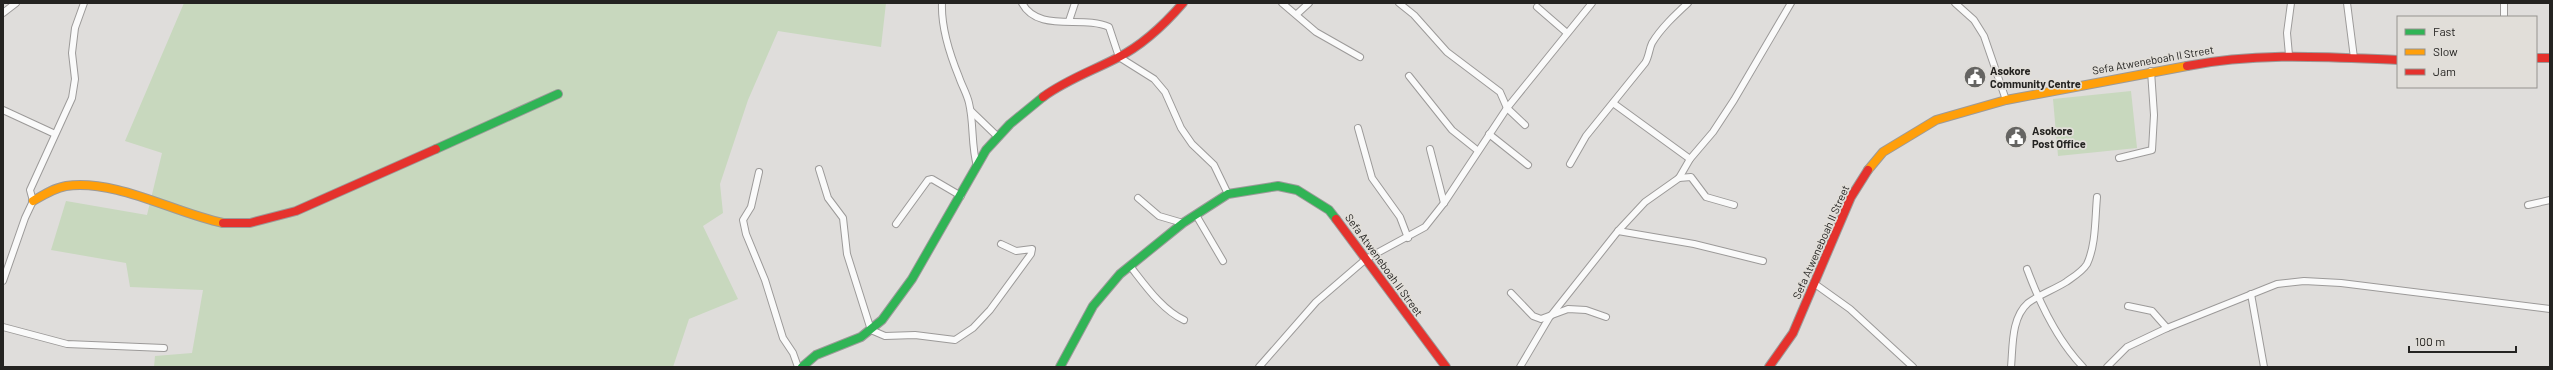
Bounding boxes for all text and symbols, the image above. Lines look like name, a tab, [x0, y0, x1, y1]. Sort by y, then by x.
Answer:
legend	[2397, 16, 2537, 88]
text: Fast	[2433, 24, 2456, 38]
street label: Sefa Atweneboah II Street	[2091, 42, 2215, 77]
text: Slow	[2433, 44, 2458, 58]
public building icon: Asokore Community Centre	[1962, 64, 1988, 90]
place label: Asokore Community Centre	[1990, 64, 2081, 90]
text: Jam	[2433, 64, 2456, 78]
public building icon: Asokore Post Office	[2003, 124, 2029, 150]
place label: Asokore Post Office	[2032, 124, 2086, 150]
street label: Sefa Atweneboah II Street	[1790, 183, 1852, 301]
street label: Sefa Atweneboah II Street	[1343, 211, 1426, 318]
scale bar	[2409, 328, 2516, 354]
text: 100 m	[2415, 334, 2445, 348]

